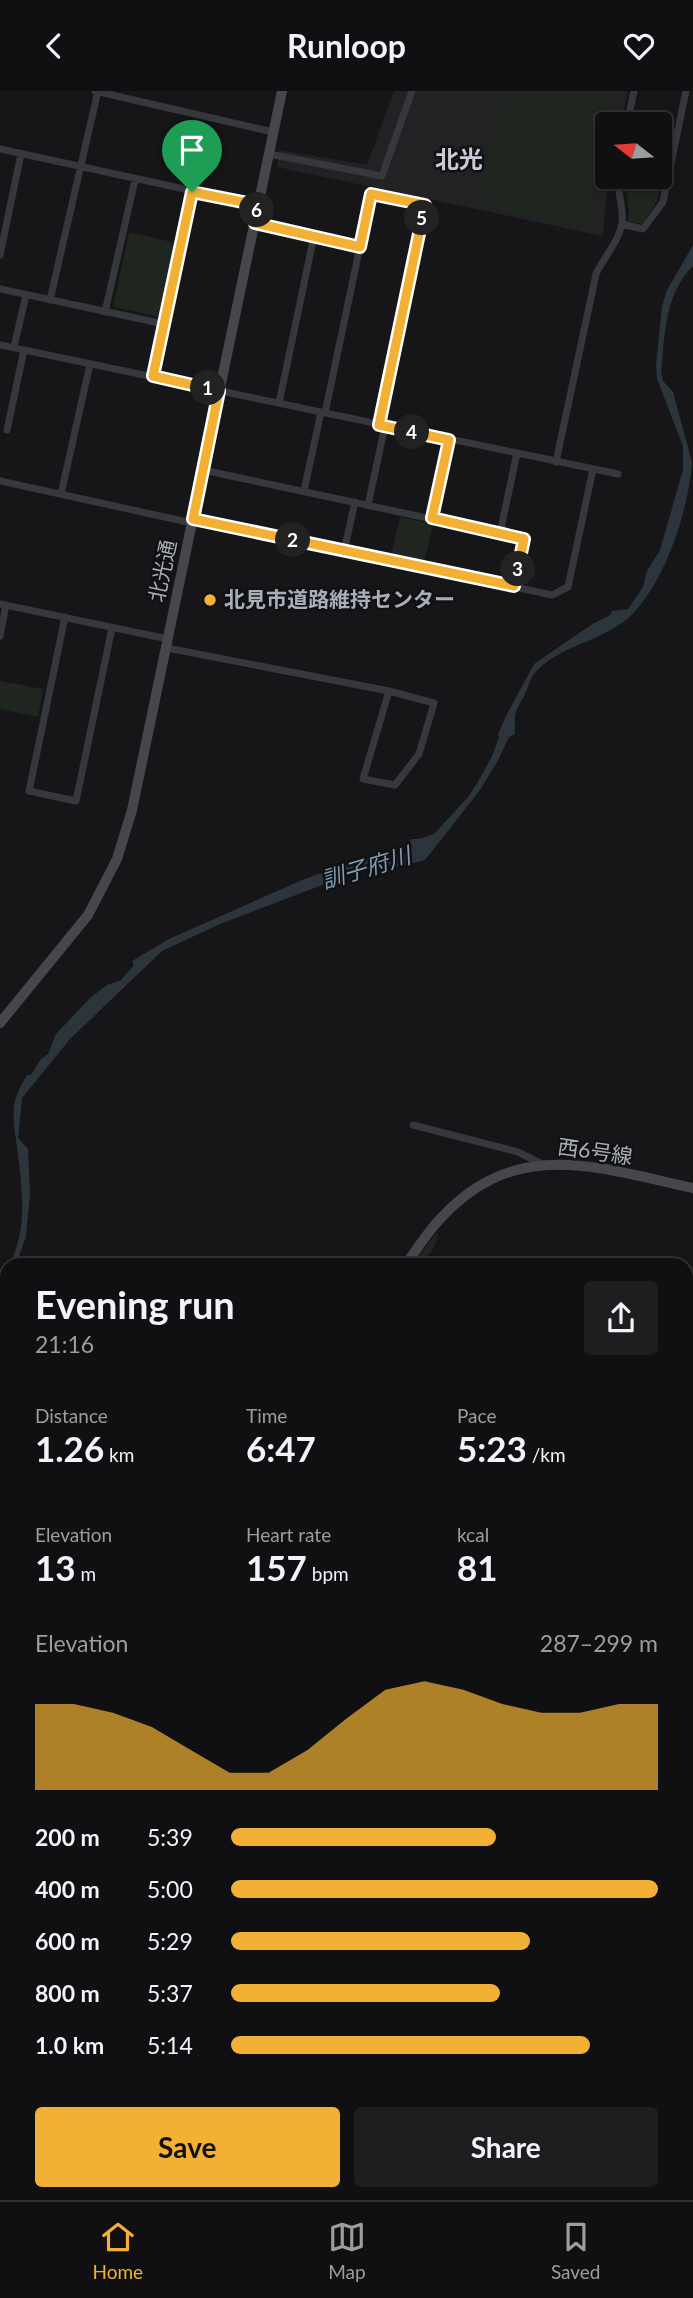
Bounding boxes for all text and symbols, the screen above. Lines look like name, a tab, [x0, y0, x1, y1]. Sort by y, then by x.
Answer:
text: Runloop	[287, 26, 406, 65]
icon: back	[35, 27, 73, 65]
icon: heart	[620, 27, 658, 65]
north arrow	[595, 112, 672, 189]
map controls	[595, 112, 672, 189]
pin	[162, 120, 222, 192]
icon: arrive	[173, 131, 211, 169]
district label: 北光	[435, 144, 483, 173]
pin: 6	[240, 193, 274, 227]
text: 6	[251, 198, 262, 221]
pin: 5	[404, 201, 440, 235]
text: 5	[416, 206, 427, 229]
pin: 1	[190, 371, 226, 405]
text: 1	[202, 376, 213, 399]
pin: 4	[394, 415, 430, 449]
text: 4	[406, 420, 417, 443]
pin: 2	[276, 523, 310, 557]
text: 2	[287, 528, 298, 551]
street label: 北光通	[143, 537, 180, 604]
pin: 3	[500, 552, 536, 587]
text: 3	[512, 557, 523, 580]
place label: 北見市道路維持センター	[224, 586, 455, 611]
marker: 北見市道路維持センター	[202, 592, 218, 608]
water label: 訓子府川	[318, 839, 417, 894]
street label: 西6号線	[556, 1133, 634, 1168]
text: Evening run	[35, 1281, 235, 1327]
button: share	[584, 1281, 658, 1355]
text: 21:16	[35, 1330, 94, 1358]
text: Distance	[35, 1404, 108, 1427]
text: Time	[246, 1404, 287, 1427]
text: Pace	[457, 1404, 496, 1427]
text: 1.26	[35, 1427, 104, 1469]
text: 6:47	[246, 1427, 316, 1469]
text: 5:23	[457, 1427, 527, 1469]
text: km	[104, 1443, 134, 1466]
text: /km	[527, 1443, 566, 1466]
text: Elevation	[35, 1523, 112, 1546]
text: Heart rate	[246, 1523, 331, 1546]
text: kcal	[457, 1523, 489, 1546]
text: 13	[35, 1546, 76, 1588]
text: 157	[246, 1546, 307, 1588]
text: 81	[457, 1546, 498, 1588]
text: m	[76, 1562, 96, 1585]
text: bpm	[307, 1562, 349, 1585]
text: Elevation	[35, 1629, 128, 1657]
text: 287–299 m	[540, 1629, 658, 1657]
text: 200 m	[35, 1823, 100, 1851]
text: 5:39	[147, 1823, 193, 1851]
text: 400 m	[35, 1875, 100, 1903]
text: 5:00	[147, 1875, 193, 1903]
text: 600 m	[35, 1927, 100, 1955]
text: 5:29	[147, 1927, 193, 1955]
text: 800 m	[35, 1979, 100, 2007]
text: 5:37	[147, 1979, 193, 2007]
text: 1.0 km	[35, 2031, 104, 2059]
text: 5:14	[147, 2031, 193, 2059]
button: Save	[35, 2107, 340, 2187]
button: Share	[354, 2107, 658, 2187]
tab: Home	[92, 2218, 143, 2283]
tab: Map	[328, 2218, 366, 2283]
tab: Saved	[551, 2218, 601, 2283]

